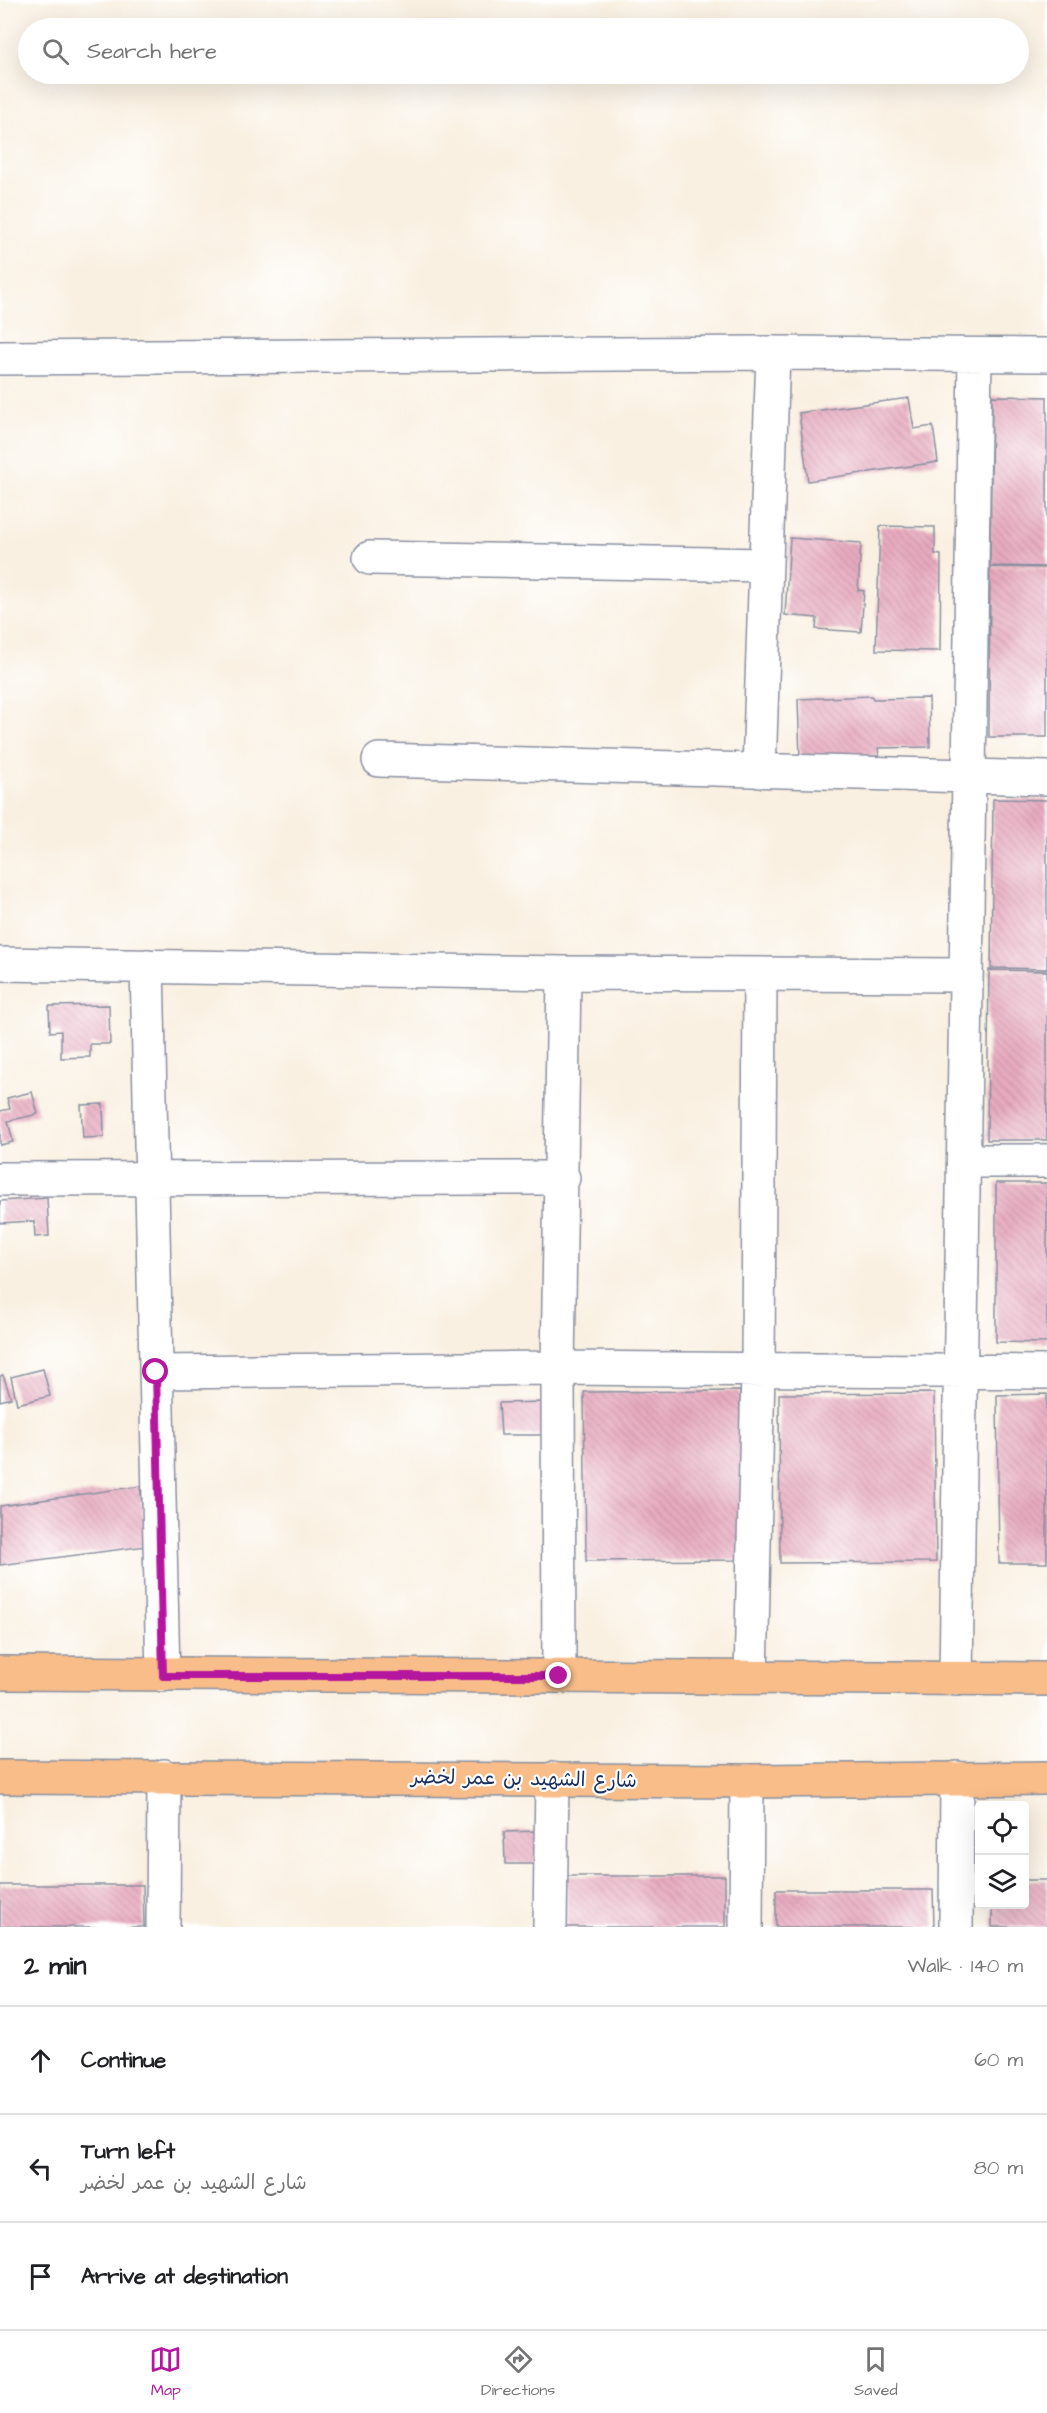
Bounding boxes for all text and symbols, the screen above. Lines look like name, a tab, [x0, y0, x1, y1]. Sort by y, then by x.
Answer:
search box	[18, 18, 1029, 84]
icon: search	[39, 35, 72, 68]
text: Search here	[87, 36, 217, 67]
route start	[142, 1358, 168, 1384]
route end	[545, 1662, 571, 1688]
street label: شارع الشهيد بن عمر لخضر	[409, 1763, 637, 1795]
map controls	[975, 1801, 1029, 1909]
button: locate	[975, 1801, 1029, 1855]
button: layers	[975, 1855, 1029, 1909]
text: 2 min	[24, 1948, 86, 1984]
text: Walk · 140 m	[907, 1952, 1023, 1980]
icon: ahead	[24, 2044, 57, 2077]
text: Continue	[81, 2045, 166, 2076]
text: 60 m	[974, 2046, 1023, 2074]
text: Turn left	[81, 2136, 175, 2167]
icon: left	[24, 2152, 57, 2185]
text: 80 m	[974, 2154, 1023, 2182]
text: شارع الشهيد بن عمر لخضر	[81, 2169, 307, 2197]
icon: arrive	[24, 2260, 57, 2293]
text: Arrive at destination	[81, 2261, 288, 2292]
tab: Map	[149, 2343, 182, 2401]
tab: Directions	[481, 2343, 555, 2401]
tab: Saved	[854, 2343, 898, 2401]

